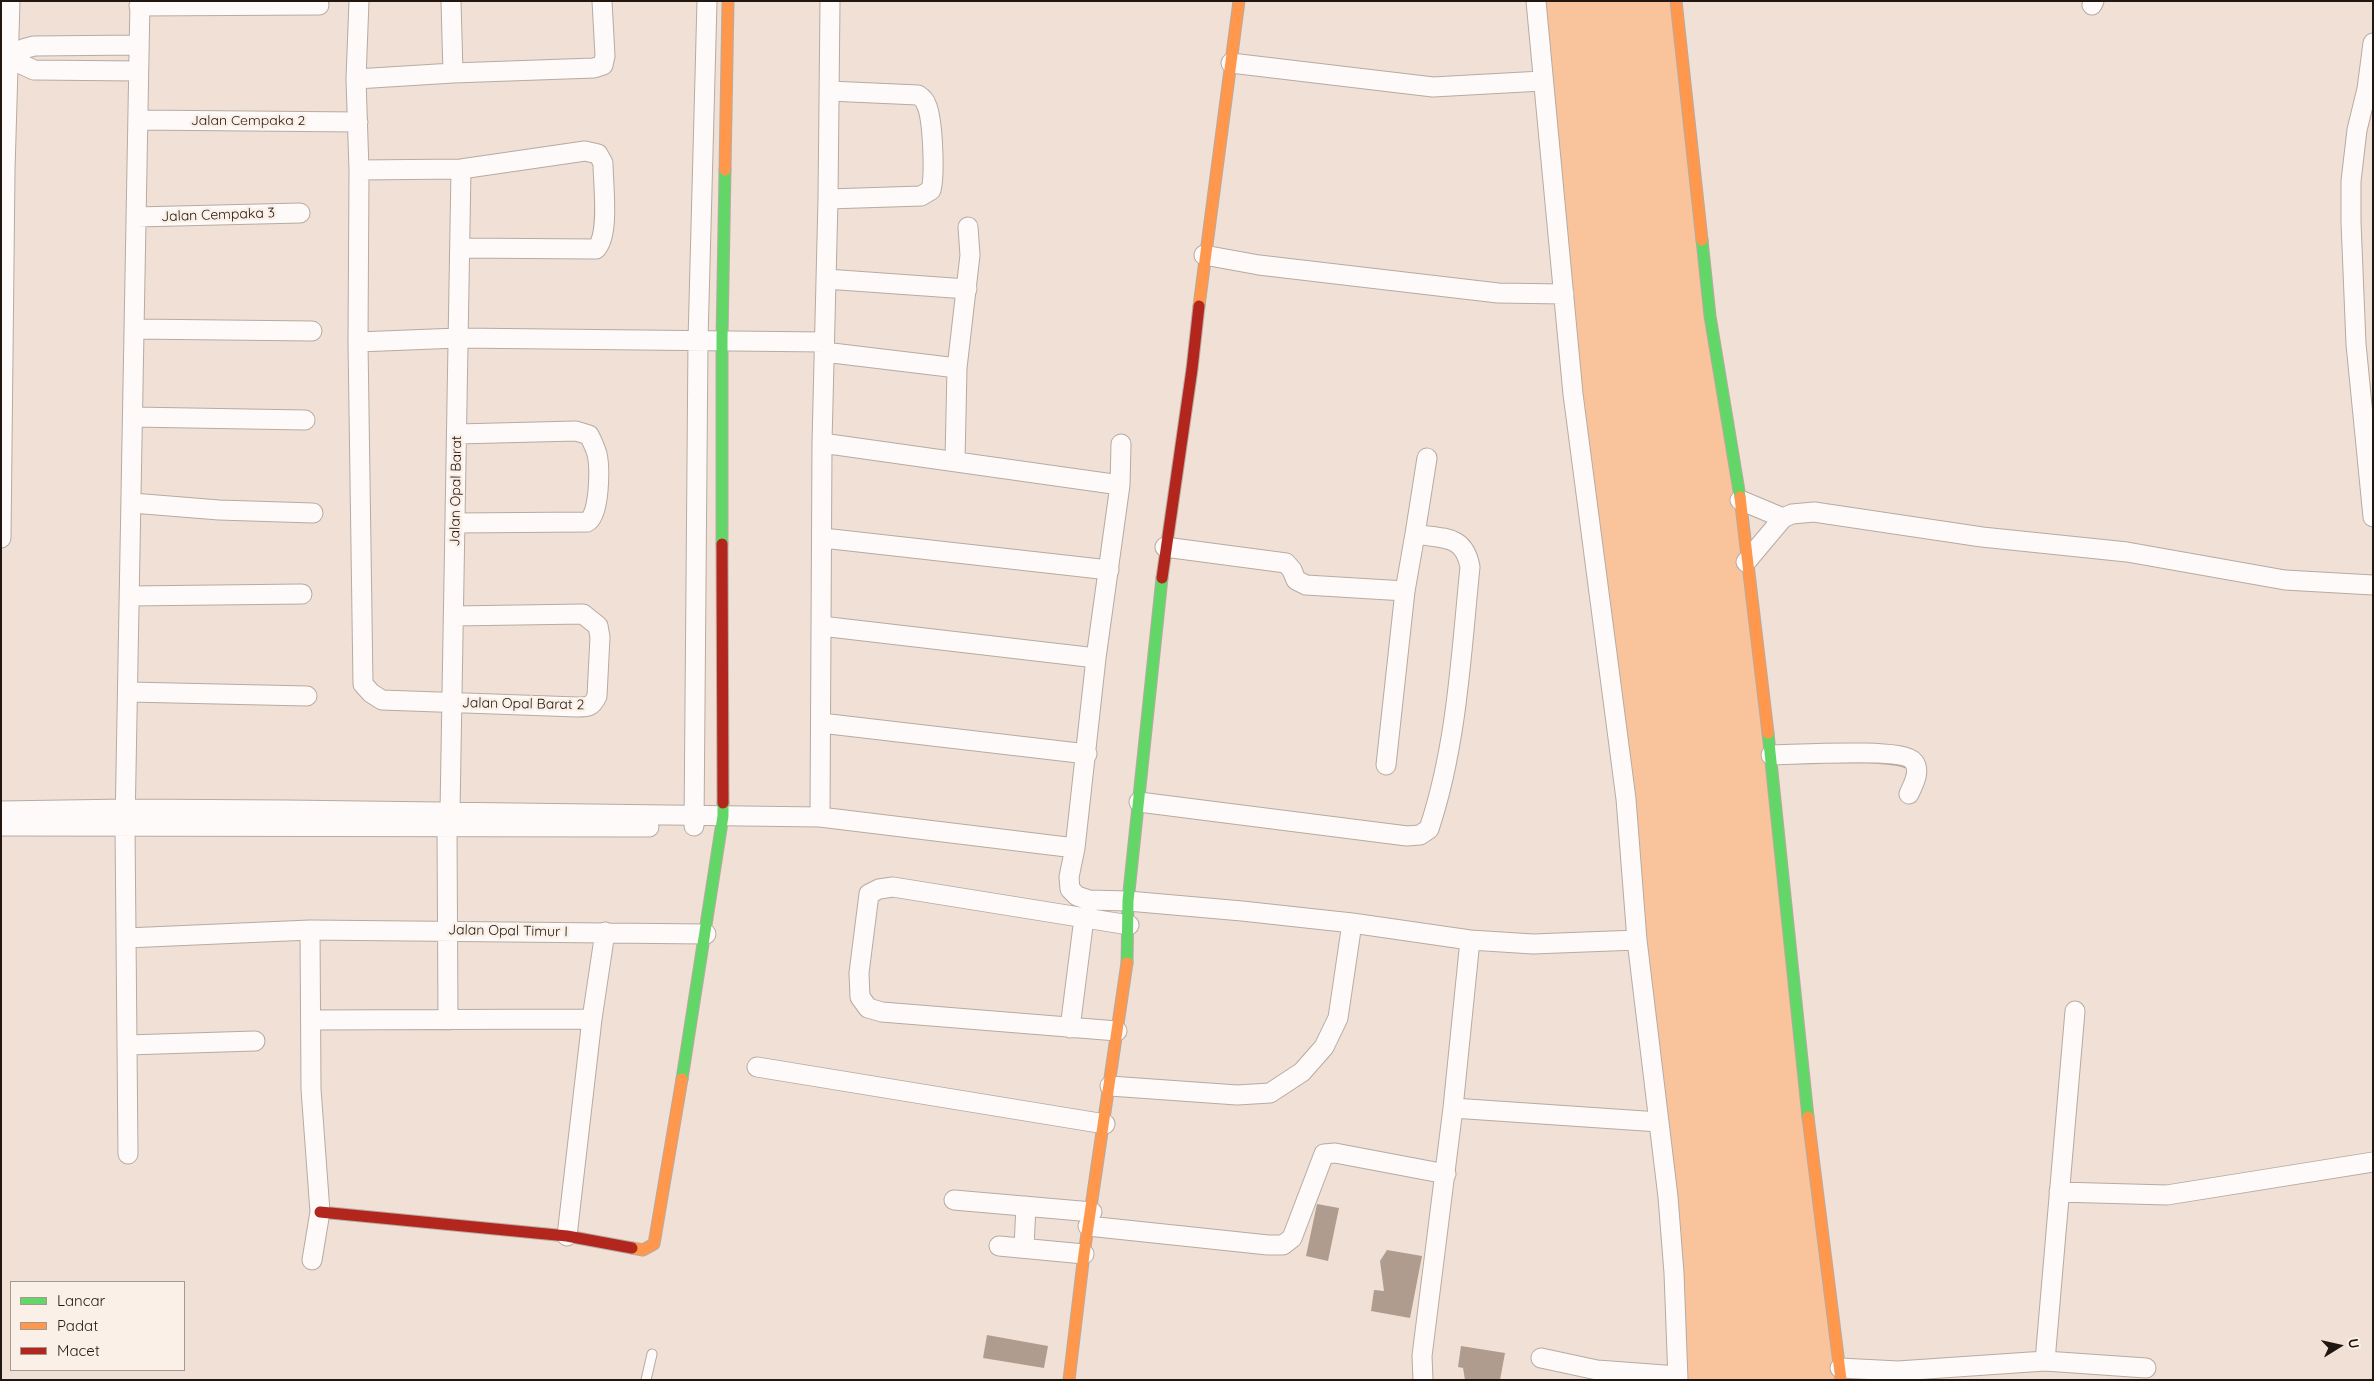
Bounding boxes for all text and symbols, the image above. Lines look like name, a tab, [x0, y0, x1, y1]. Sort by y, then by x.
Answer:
street label: Jalan Cempaka 2	[191, 113, 305, 129]
street label: Jalan Cempaka 3	[161, 205, 275, 225]
street label: Jalan Opal Barat	[447, 435, 465, 547]
street label: Jalan Opal Barat 2	[462, 695, 584, 713]
street label: Jalan Opal Timur I	[448, 922, 568, 940]
legend	[10, 1281, 185, 1371]
text: Lancar	[57, 1291, 105, 1310]
text: Padat	[57, 1316, 98, 1335]
north arrow	[2314, 1321, 2364, 1371]
text: U	[2344, 1337, 2363, 1350]
text: Macet	[57, 1341, 100, 1360]

